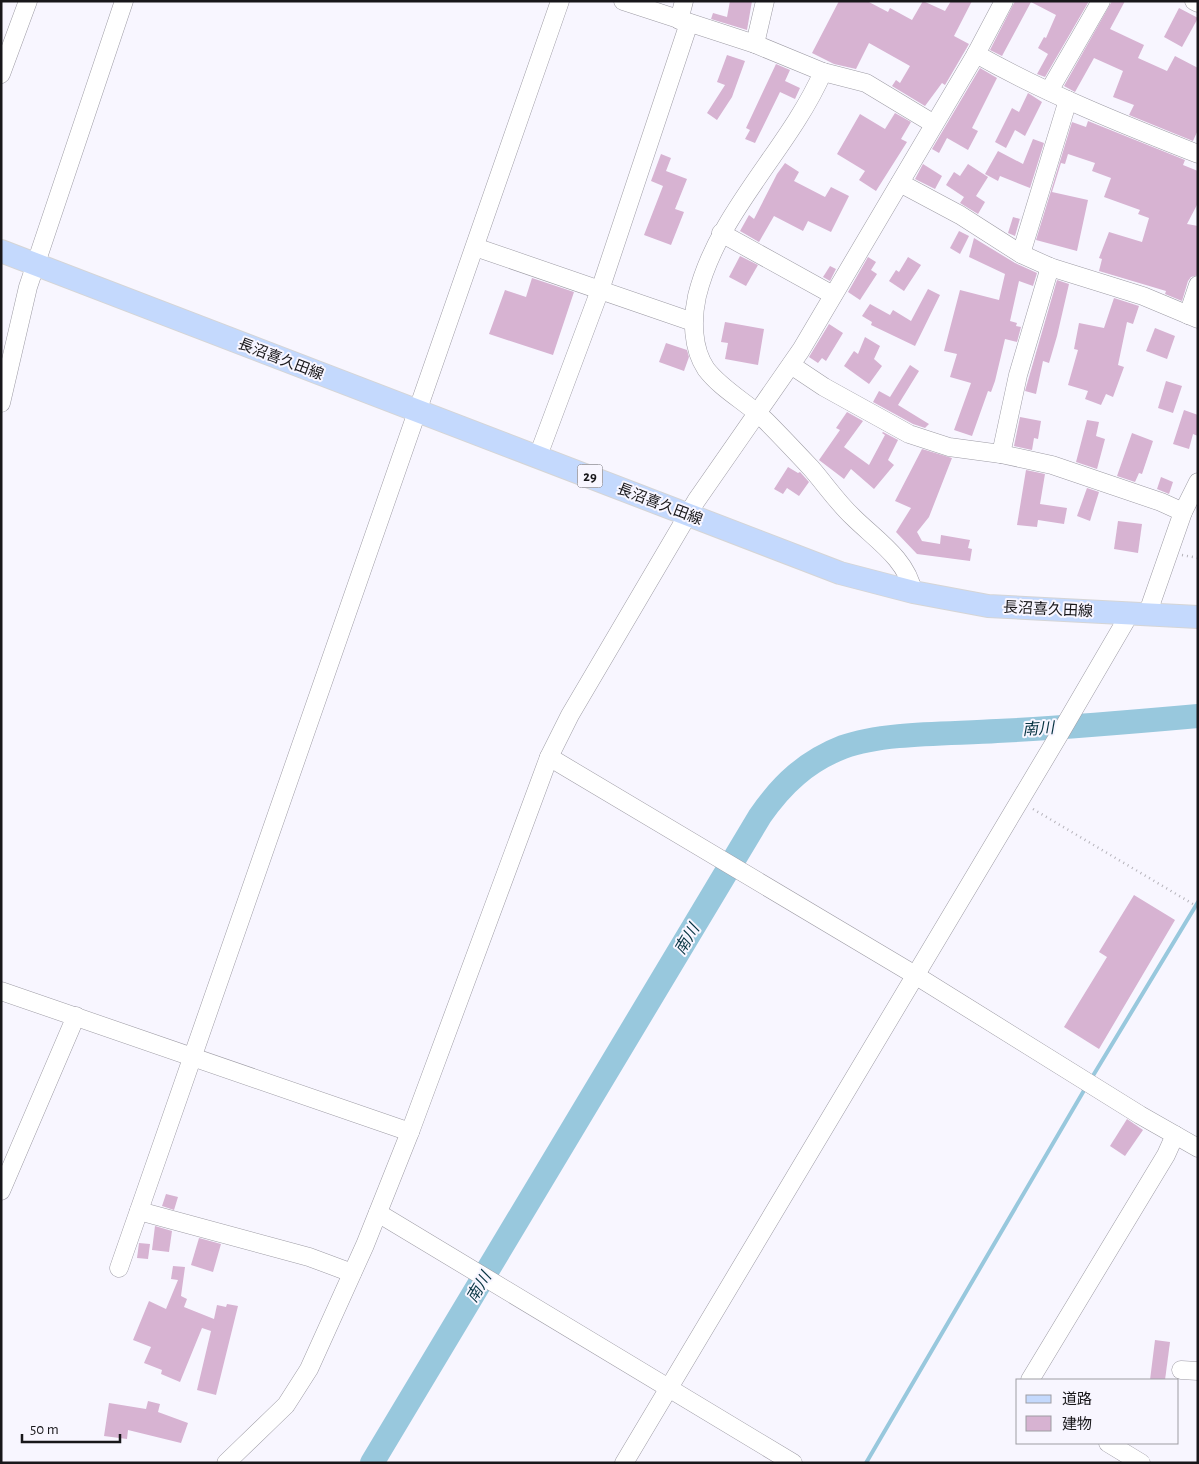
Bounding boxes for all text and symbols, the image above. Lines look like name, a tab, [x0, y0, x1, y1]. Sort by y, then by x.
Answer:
street label: 長沼喜久田線	[236, 335, 326, 383]
road number: 29	[578, 464, 602, 488]
street label: 長沼喜久田線	[615, 480, 705, 528]
street label: 長沼喜久田線	[1003, 599, 1093, 619]
water label: 南川	[1021, 719, 1057, 738]
water label: 南川	[671, 919, 703, 957]
water label: 南川	[463, 1267, 495, 1305]
legend	[1016, 1379, 1179, 1444]
text: 道路	[1062, 1391, 1092, 1407]
scale bar	[22, 1412, 120, 1444]
text: 建物	[1062, 1416, 1092, 1432]
text: 50 m	[30, 1422, 59, 1437]

